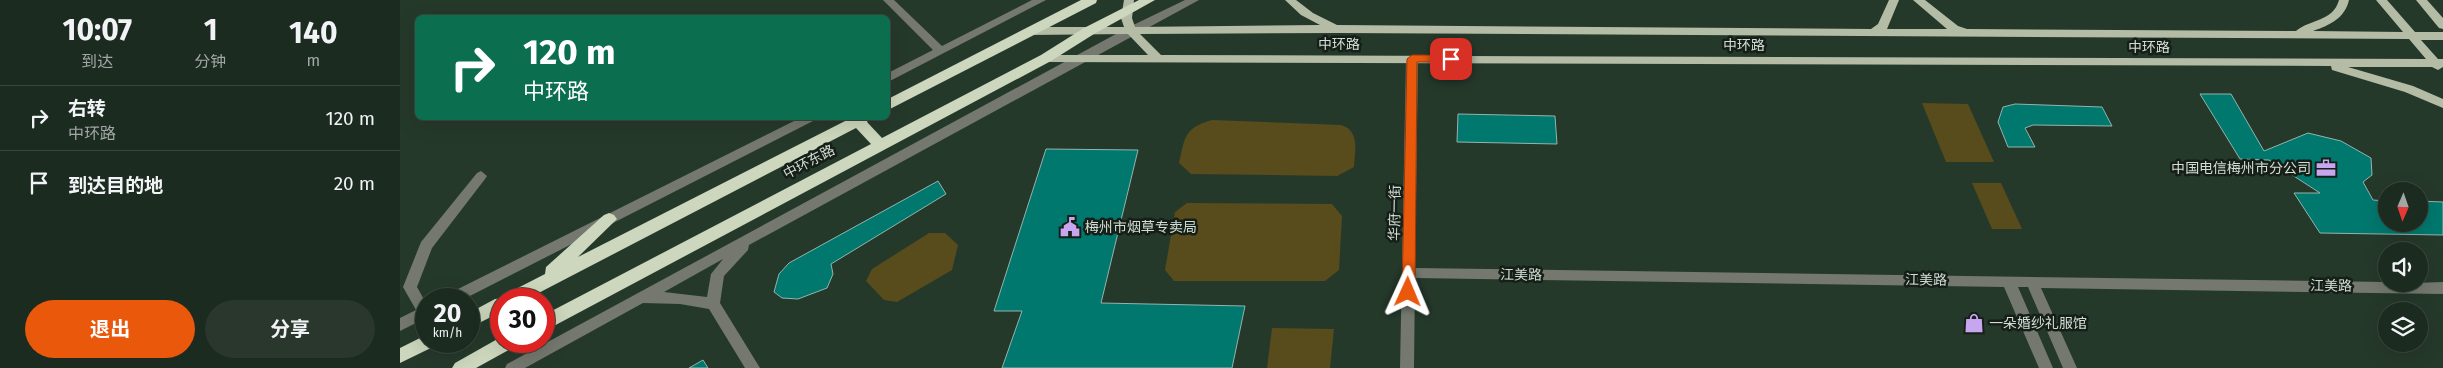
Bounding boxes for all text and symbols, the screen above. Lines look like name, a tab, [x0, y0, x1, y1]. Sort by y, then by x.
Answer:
text: 10:07	[62, 12, 132, 48]
text: 1	[204, 12, 218, 48]
text: 140	[289, 15, 338, 51]
text: 120 m	[523, 31, 616, 73]
icon: right	[440, 35, 505, 100]
street label: 中环路	[1318, 36, 1360, 53]
street label: 中环路	[1723, 37, 1765, 54]
pin	[1430, 38, 1472, 80]
street label: 中环路	[2128, 39, 2170, 56]
icon: arrive	[1437, 45, 1465, 73]
text: m	[306, 51, 320, 70]
text: 到达	[81, 52, 113, 71]
text: 分钟	[195, 52, 227, 71]
text: 中环路	[523, 78, 589, 105]
text: 右转	[68, 97, 106, 120]
icon: right	[25, 104, 53, 132]
text: 120 m	[325, 107, 375, 130]
text: 中环路	[68, 124, 116, 143]
street label: 中环东路	[780, 141, 838, 183]
office icon: 中国电信梅州市分公司	[2315, 157, 2337, 179]
place label: 中国电信梅州市分公司	[2171, 160, 2311, 177]
icon: arrive	[25, 169, 53, 197]
text: 20 m	[334, 172, 375, 195]
text: 到达目的地	[68, 174, 163, 197]
north arrow	[2378, 182, 2428, 232]
map controls	[2378, 182, 2428, 352]
street label: 华府一街	[1386, 185, 1404, 241]
public building icon: 梅州市烟草专卖局	[1059, 216, 1081, 238]
place label: 梅州市烟草专卖局	[1085, 219, 1197, 236]
button: sound	[2378, 242, 2428, 292]
position arrow	[1381, 265, 1433, 317]
street label: 江美路	[1500, 266, 1542, 284]
street label: 江美路	[1905, 271, 1947, 289]
street label: 江美路	[2310, 277, 2352, 295]
speed limit sign: 30	[490, 288, 555, 353]
text: 20	[434, 299, 461, 329]
button: 退出	[25, 300, 195, 358]
button: 分享	[205, 300, 375, 358]
button: layers	[2378, 302, 2428, 352]
shop icon: 一朵婚纱礼服馆	[1963, 312, 1985, 334]
place label: 一朵婚纱礼服馆	[1989, 315, 2087, 332]
text: km/h	[433, 326, 462, 340]

